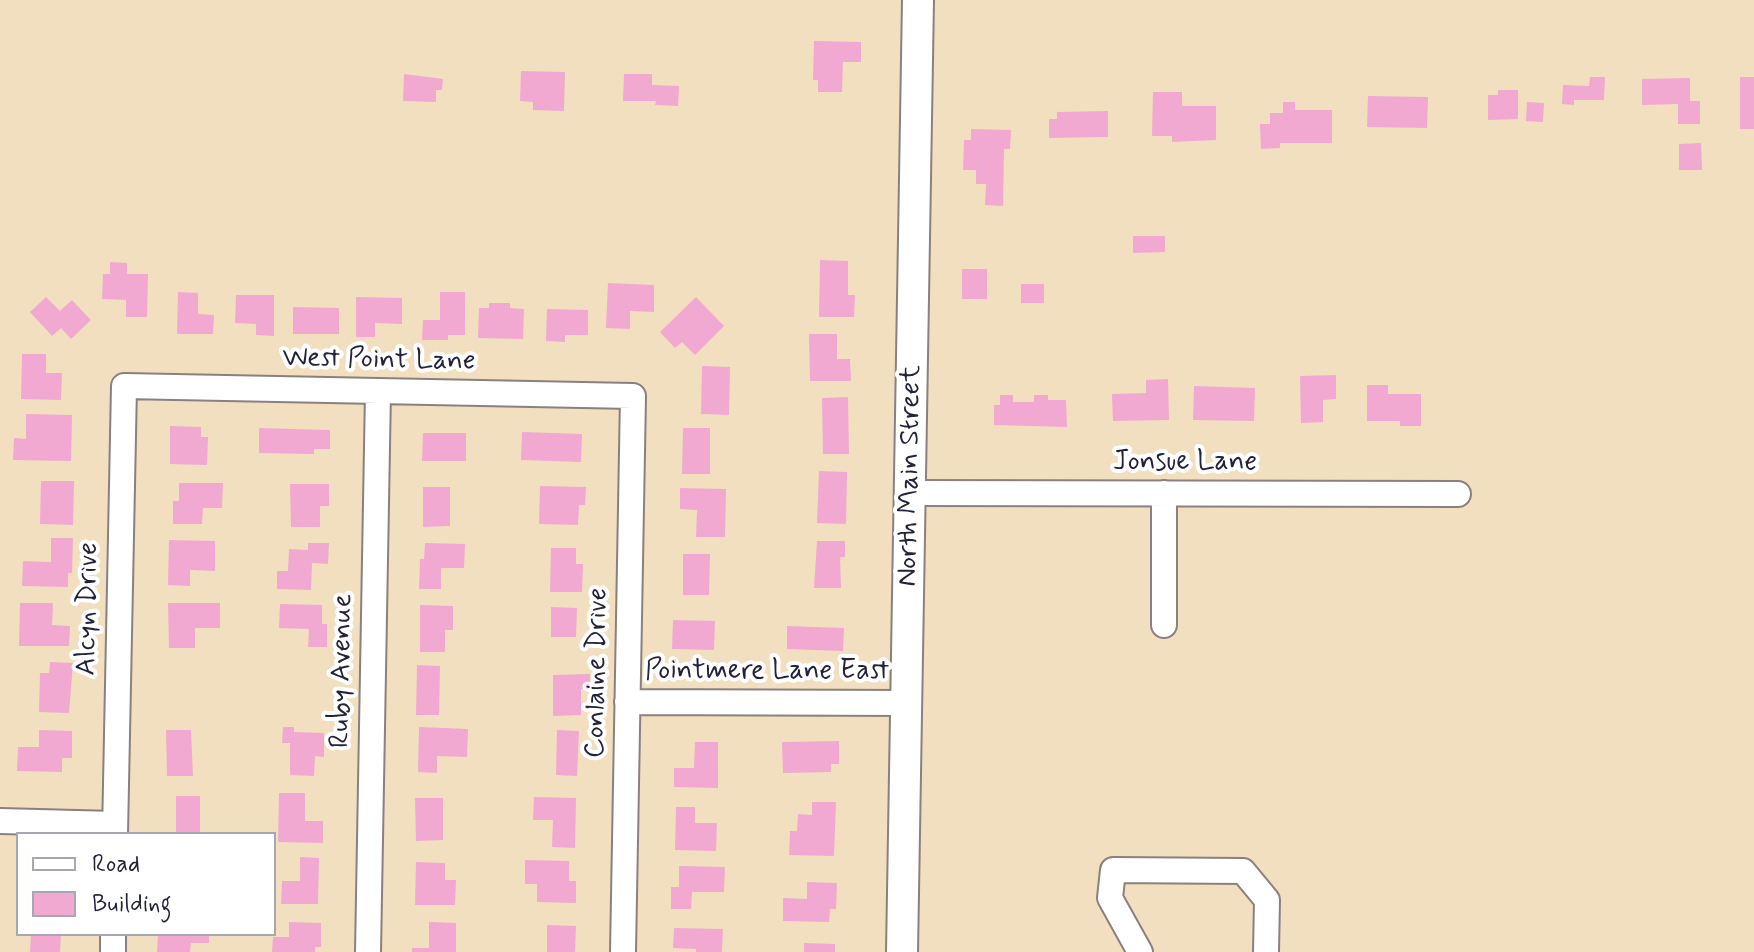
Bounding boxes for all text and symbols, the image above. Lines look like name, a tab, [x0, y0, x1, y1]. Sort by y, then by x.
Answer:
street label: West Point Lane	[282, 343, 476, 379]
street label: North Main Street	[892, 365, 930, 587]
street label: Jonsue Lane	[1113, 446, 1257, 480]
street label: Alcyn Drive	[71, 542, 107, 676]
street label: Conlaine Drive	[580, 588, 616, 758]
street label: Ruby Avenue	[325, 594, 361, 748]
street label: Pointmere Lane East	[645, 655, 889, 689]
legend	[16, 832, 276, 936]
text: Road	[92, 849, 140, 880]
text: Building	[92, 889, 172, 920]

